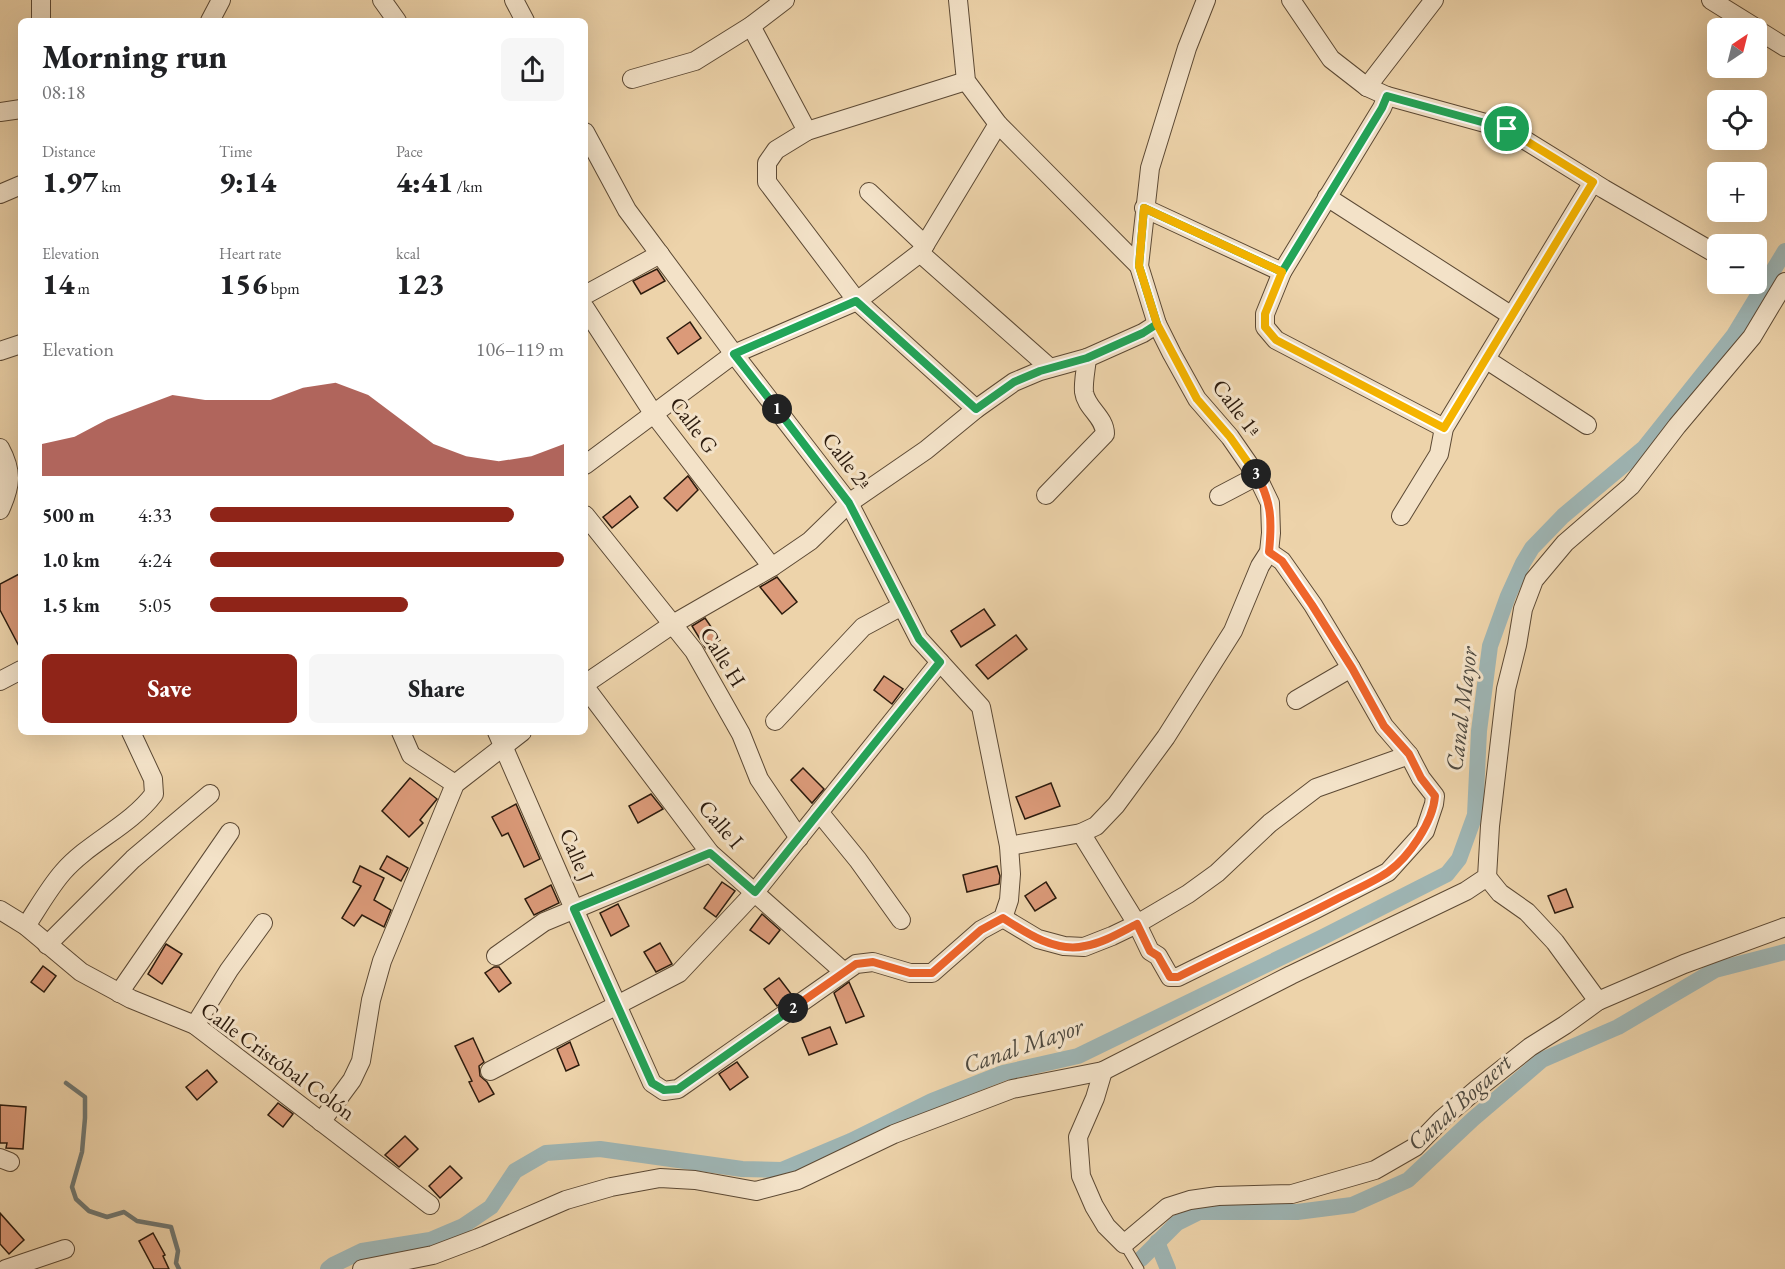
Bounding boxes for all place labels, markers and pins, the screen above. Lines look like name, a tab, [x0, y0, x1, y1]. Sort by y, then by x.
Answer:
pin	[1481, 103, 1532, 154]
pin: 1	[762, 394, 792, 424]
pin: 3	[1241, 459, 1271, 489]
pin: 2	[778, 993, 808, 1023]

